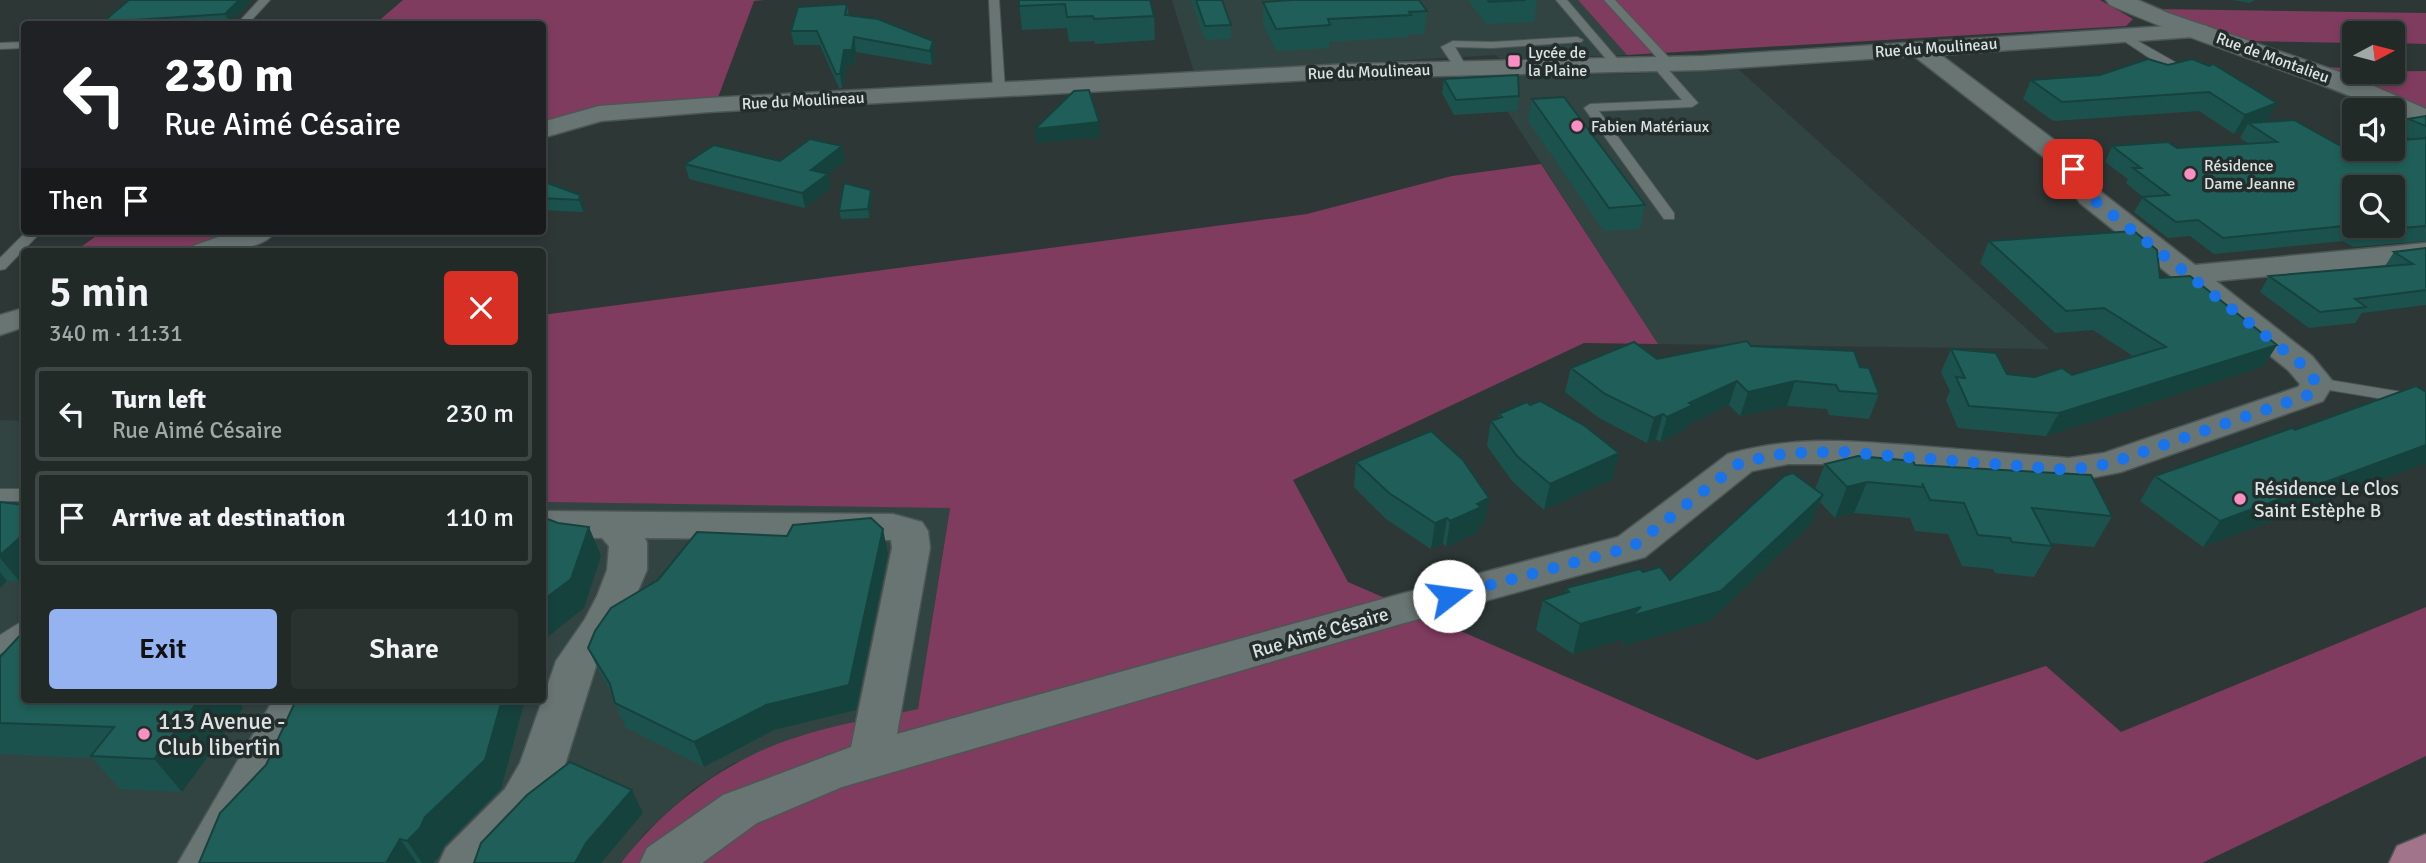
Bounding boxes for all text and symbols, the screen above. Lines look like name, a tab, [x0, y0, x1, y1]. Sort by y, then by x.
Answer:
north arrow	[2342, 21, 2404, 84]
map controls	[2342, 21, 2405, 238]
street label: Rue de Montalieu	[2213, 28, 2332, 88]
street label: Rue du Moulineau	[1874, 34, 1998, 62]
place label: Lycée de la Plaine	[1528, 43, 1587, 81]
text: 230 m	[164, 45, 294, 105]
icon: left	[49, 49, 140, 140]
marker: Lycée de la Plaine	[1506, 53, 1522, 69]
street label: Rue du Moulineau	[1307, 60, 1431, 84]
street label: Rue du Moulineau	[741, 88, 865, 114]
button: sound	[2342, 98, 2405, 161]
text: Rue Aimé Césaire	[164, 105, 401, 144]
place label: Fabien Matériaux	[1591, 117, 1710, 137]
marker: Fabien Matériaux	[1569, 118, 1585, 134]
pin	[2043, 139, 2103, 199]
icon: arrive	[2054, 150, 2092, 188]
place label: Résidence Dame Jeanne	[2204, 156, 2295, 194]
marker: Résidence Dame Jeanne	[2182, 166, 2198, 182]
button: search	[2342, 175, 2405, 238]
icon: arrive	[117, 182, 155, 220]
text: Then	[49, 185, 103, 217]
text: 5 min	[49, 267, 150, 318]
button: close	[444, 271, 518, 345]
text: 340 m · 11:31	[49, 319, 183, 348]
text: Turn left	[112, 384, 206, 416]
icon: left	[53, 395, 91, 433]
text: 230 m	[445, 398, 514, 430]
text: Rue Aimé Césaire	[112, 416, 282, 445]
place label: Résidence Le Clos Saint Estèphe B	[2254, 477, 2399, 523]
marker: Résidence Le Clos Saint Estèphe B	[2232, 491, 2248, 507]
icon: arrive	[53, 499, 91, 537]
text: Arrive at destination	[112, 502, 345, 534]
text: 110 m	[445, 502, 514, 534]
position arrow	[1412, 559, 1486, 633]
street label: Rue Aimé Césaire	[1249, 602, 1391, 664]
button: Exit	[49, 609, 277, 689]
button: Share	[291, 609, 518, 689]
place label: 113 Avenue - Club libertin	[158, 707, 285, 762]
marker: 113 Avenue - Club libertin	[136, 726, 152, 742]

